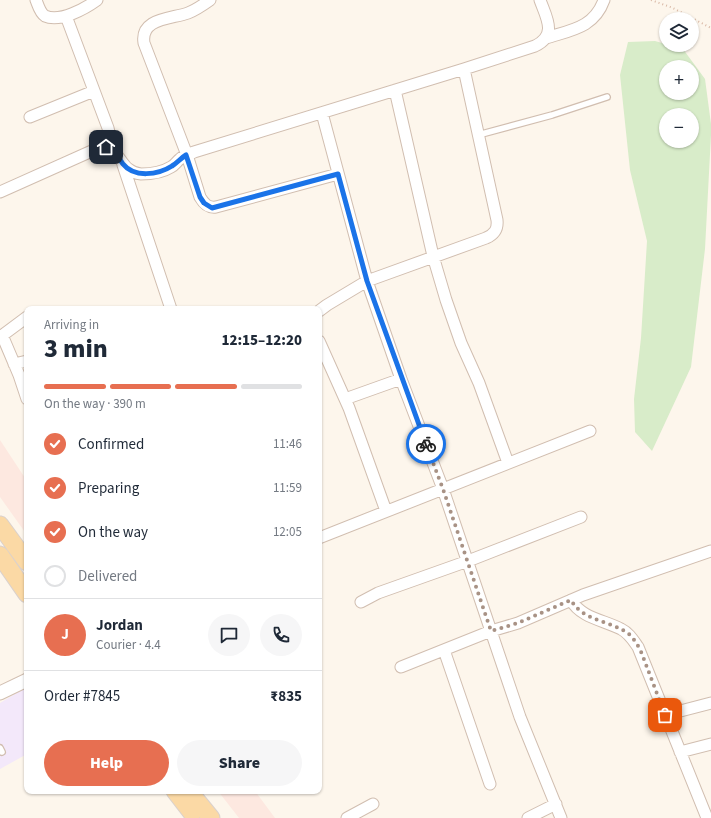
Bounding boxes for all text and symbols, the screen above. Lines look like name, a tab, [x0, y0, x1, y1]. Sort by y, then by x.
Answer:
map controls	[659, 12, 699, 148]
button: layers	[659, 12, 699, 52]
button: +	[659, 60, 699, 100]
button: −	[659, 108, 699, 148]
pin	[89, 130, 123, 164]
icon: home	[95, 136, 117, 158]
text: Arriving in	[44, 316, 99, 334]
text: 3 min	[44, 330, 108, 367]
text: 12:15–12:20	[221, 330, 302, 351]
text: On the way · 390 m	[44, 395, 146, 413]
courier	[406, 424, 446, 464]
icon: check	[44, 433, 66, 455]
icon: bike	[415, 433, 437, 455]
text: Confirmed	[78, 434, 144, 455]
text: 11:46	[273, 435, 302, 453]
icon: check	[44, 477, 66, 499]
text: Preparing	[78, 478, 139, 499]
text: 11:59	[273, 479, 302, 497]
icon: check	[44, 521, 66, 543]
text: On the way	[78, 522, 148, 543]
text: 12:05	[273, 523, 302, 541]
text: Delivered	[78, 566, 137, 587]
button: chat	[208, 614, 250, 656]
button: phone	[260, 614, 302, 656]
text: Jordan	[96, 615, 143, 636]
text: J	[61, 624, 69, 645]
text: Courier · 4.4	[96, 636, 161, 654]
text: Order #7845	[44, 686, 120, 707]
text: ₹835	[270, 686, 302, 707]
pin	[648, 698, 682, 732]
icon: bag	[654, 704, 676, 726]
button: Help	[44, 740, 169, 786]
button: Share	[177, 740, 302, 786]

